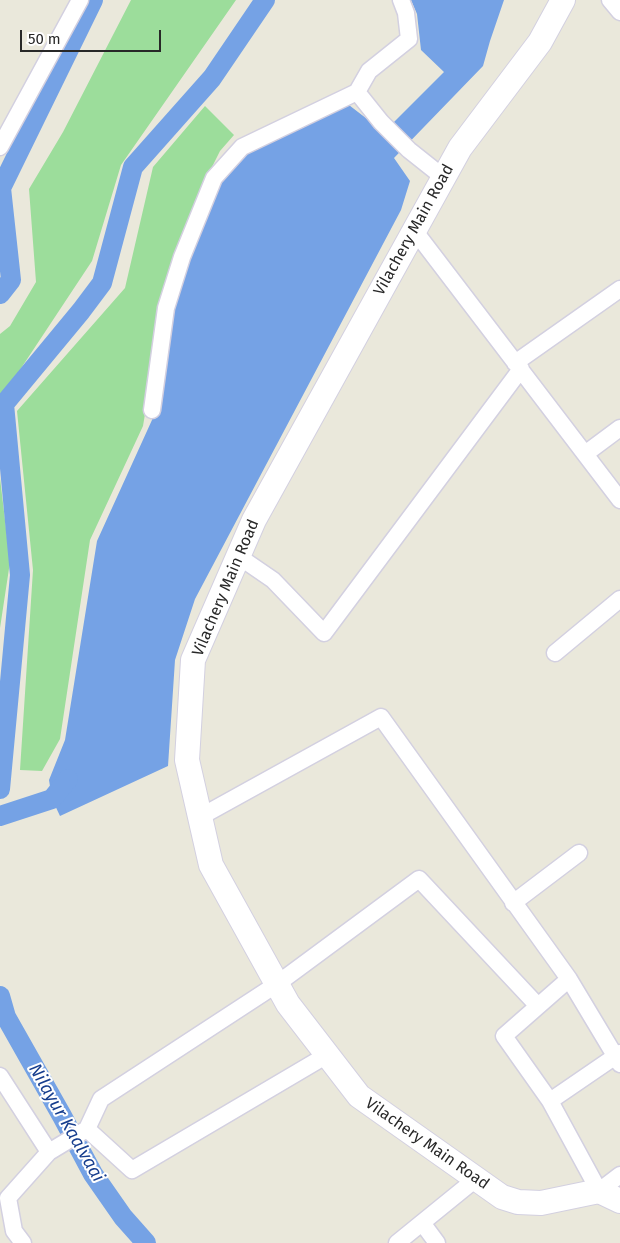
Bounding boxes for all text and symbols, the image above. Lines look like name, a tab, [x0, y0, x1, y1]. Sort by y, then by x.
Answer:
scale bar	[22, 20, 164, 52]
text: 50 m	[28, 30, 61, 48]
street label: Vilachery Main Road	[370, 161, 458, 299]
street label: Vilachery Main Road	[188, 517, 264, 659]
water label: Nilayur Kaalvaai	[23, 1060, 109, 1186]
street label: Vilachery Main Road	[361, 1094, 493, 1194]

